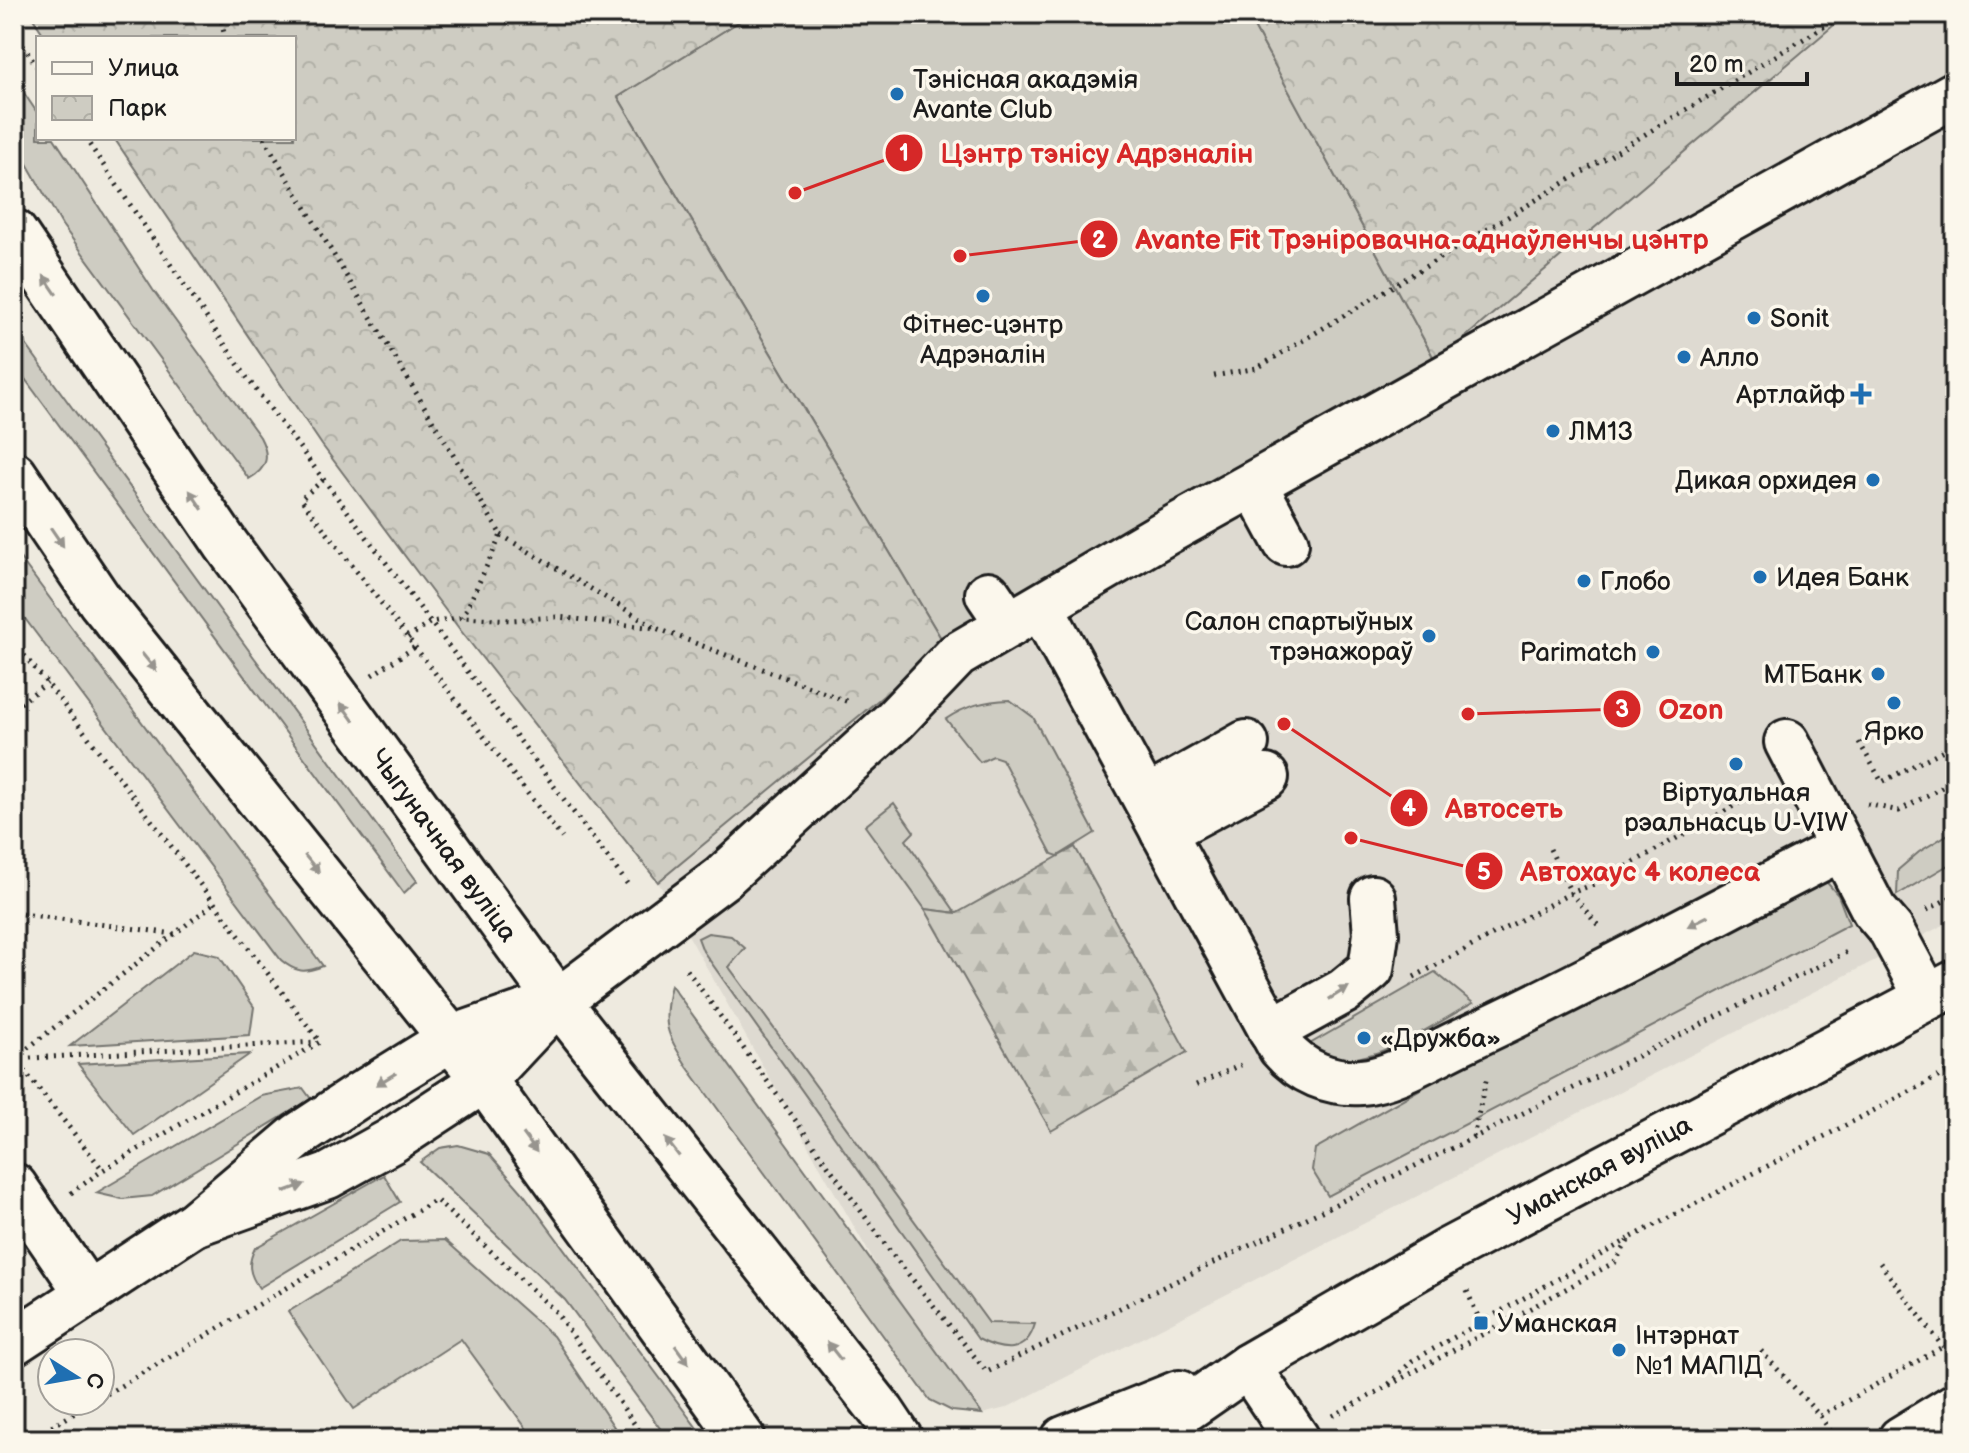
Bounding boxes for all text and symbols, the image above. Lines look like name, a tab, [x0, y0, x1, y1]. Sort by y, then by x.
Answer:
legend	[36, 36, 296, 140]
scale bar	[1677, 36, 1807, 86]
text: 20 m	[1689, 50, 1744, 79]
text: Улица	[108, 54, 179, 83]
place label: Тэнісная акадэмія Avante Club	[913, 65, 1138, 126]
marker: Тэнісная акадэмія Avante Club	[888, 85, 906, 103]
text: Парк	[108, 94, 167, 123]
callout: Цэнтр тэнісу Адрэналін	[884, 127, 1269, 179]
text: Цэнтр тэнісу Адрэналін	[941, 138, 1253, 171]
text: 1	[899, 139, 909, 168]
callout: Avante Fit Трэніровачна-аднаўленчы цэнтр	[1079, 213, 1725, 265]
text: Avante Fit Трэніровачна-аднаўленчы цэнтр	[1134, 224, 1709, 257]
text: 2	[1092, 226, 1107, 255]
one-way arrow	[43, 274, 58, 296]
marker: Фітнес-цэнтр Адрэналін	[974, 287, 992, 305]
place label: Sonit	[1770, 304, 1829, 335]
marker: Sonit	[1745, 309, 1763, 327]
place label: Фітнес-цэнтр Адрэналін	[903, 310, 1063, 371]
place label: Алло	[1699, 343, 1759, 374]
marker: Алло	[1675, 348, 1693, 366]
place label: Артлайф	[1735, 380, 1845, 411]
marker: Артлайф	[1852, 385, 1870, 403]
place label: ЛМ13	[1568, 417, 1633, 448]
marker: ЛМ13	[1544, 422, 1562, 440]
place label: Дикая орхидея	[1675, 466, 1857, 497]
marker: Дикая орхидея	[1864, 471, 1882, 489]
one-way arrow	[189, 490, 204, 511]
one-way arrow	[49, 527, 64, 548]
place label: Идея Банк	[1776, 563, 1909, 594]
place label: Глобо	[1600, 567, 1671, 598]
marker: Идея Банк	[1751, 568, 1769, 586]
marker: Глобо	[1575, 572, 1593, 590]
place label: Салон спартыўных трэнажораў	[1185, 607, 1413, 668]
marker: Салон спартыўных трэнажораў	[1420, 627, 1438, 645]
place label: Parimatch	[1520, 638, 1637, 669]
marker: Parimatch	[1644, 643, 1662, 661]
one-way arrow	[140, 652, 157, 672]
place label: МТБанк	[1763, 660, 1862, 691]
marker: МТБанк	[1869, 665, 1887, 683]
callout: Ozon	[1602, 683, 1740, 735]
text: Ozon	[1658, 694, 1724, 727]
marker: Ярко	[1885, 694, 1903, 712]
text: 3	[1615, 695, 1629, 724]
one-way arrow	[340, 701, 355, 722]
place label: Ярко	[1864, 717, 1924, 748]
street label: Чыгуначная вуліца	[362, 743, 523, 948]
marker: Віртуальная рэальнасць U-VIW	[1727, 755, 1745, 773]
place label: Віртуальная рэальнасць U-VIW	[1624, 778, 1848, 839]
callout: Автосеть	[1389, 782, 1579, 834]
text: Автосеть	[1444, 793, 1564, 826]
text: 4	[1402, 794, 1416, 823]
callout: Автохаус 4 колеса	[1464, 845, 1776, 897]
one-way arrow	[303, 854, 320, 874]
text: Автохаус 4 колеса	[1519, 856, 1761, 889]
text: 5	[1477, 858, 1491, 887]
one-way arrow	[1687, 915, 1710, 928]
one-way arrow	[1328, 986, 1350, 1000]
place label: «Дружба»	[1380, 1024, 1501, 1055]
marker: «Дружба»	[1355, 1029, 1373, 1047]
one-way arrow	[375, 1072, 397, 1086]
street label: Уманская вуліца	[1502, 1110, 1697, 1233]
one-way arrow	[522, 1133, 537, 1154]
one-way arrow	[665, 1137, 681, 1157]
one-way arrow	[282, 1182, 306, 1194]
place label: Уманская	[1497, 1309, 1617, 1340]
marker: Уманская	[1472, 1314, 1490, 1332]
place label: Інтэрнат №1 МАПІД	[1635, 1321, 1763, 1382]
north arrow	[36, 1337, 116, 1417]
one-way arrow	[826, 1341, 842, 1361]
marker: Інтэрнат №1 МАПІД	[1610, 1341, 1628, 1359]
one-way arrow	[674, 1344, 689, 1365]
text: С	[79, 1370, 109, 1391]

